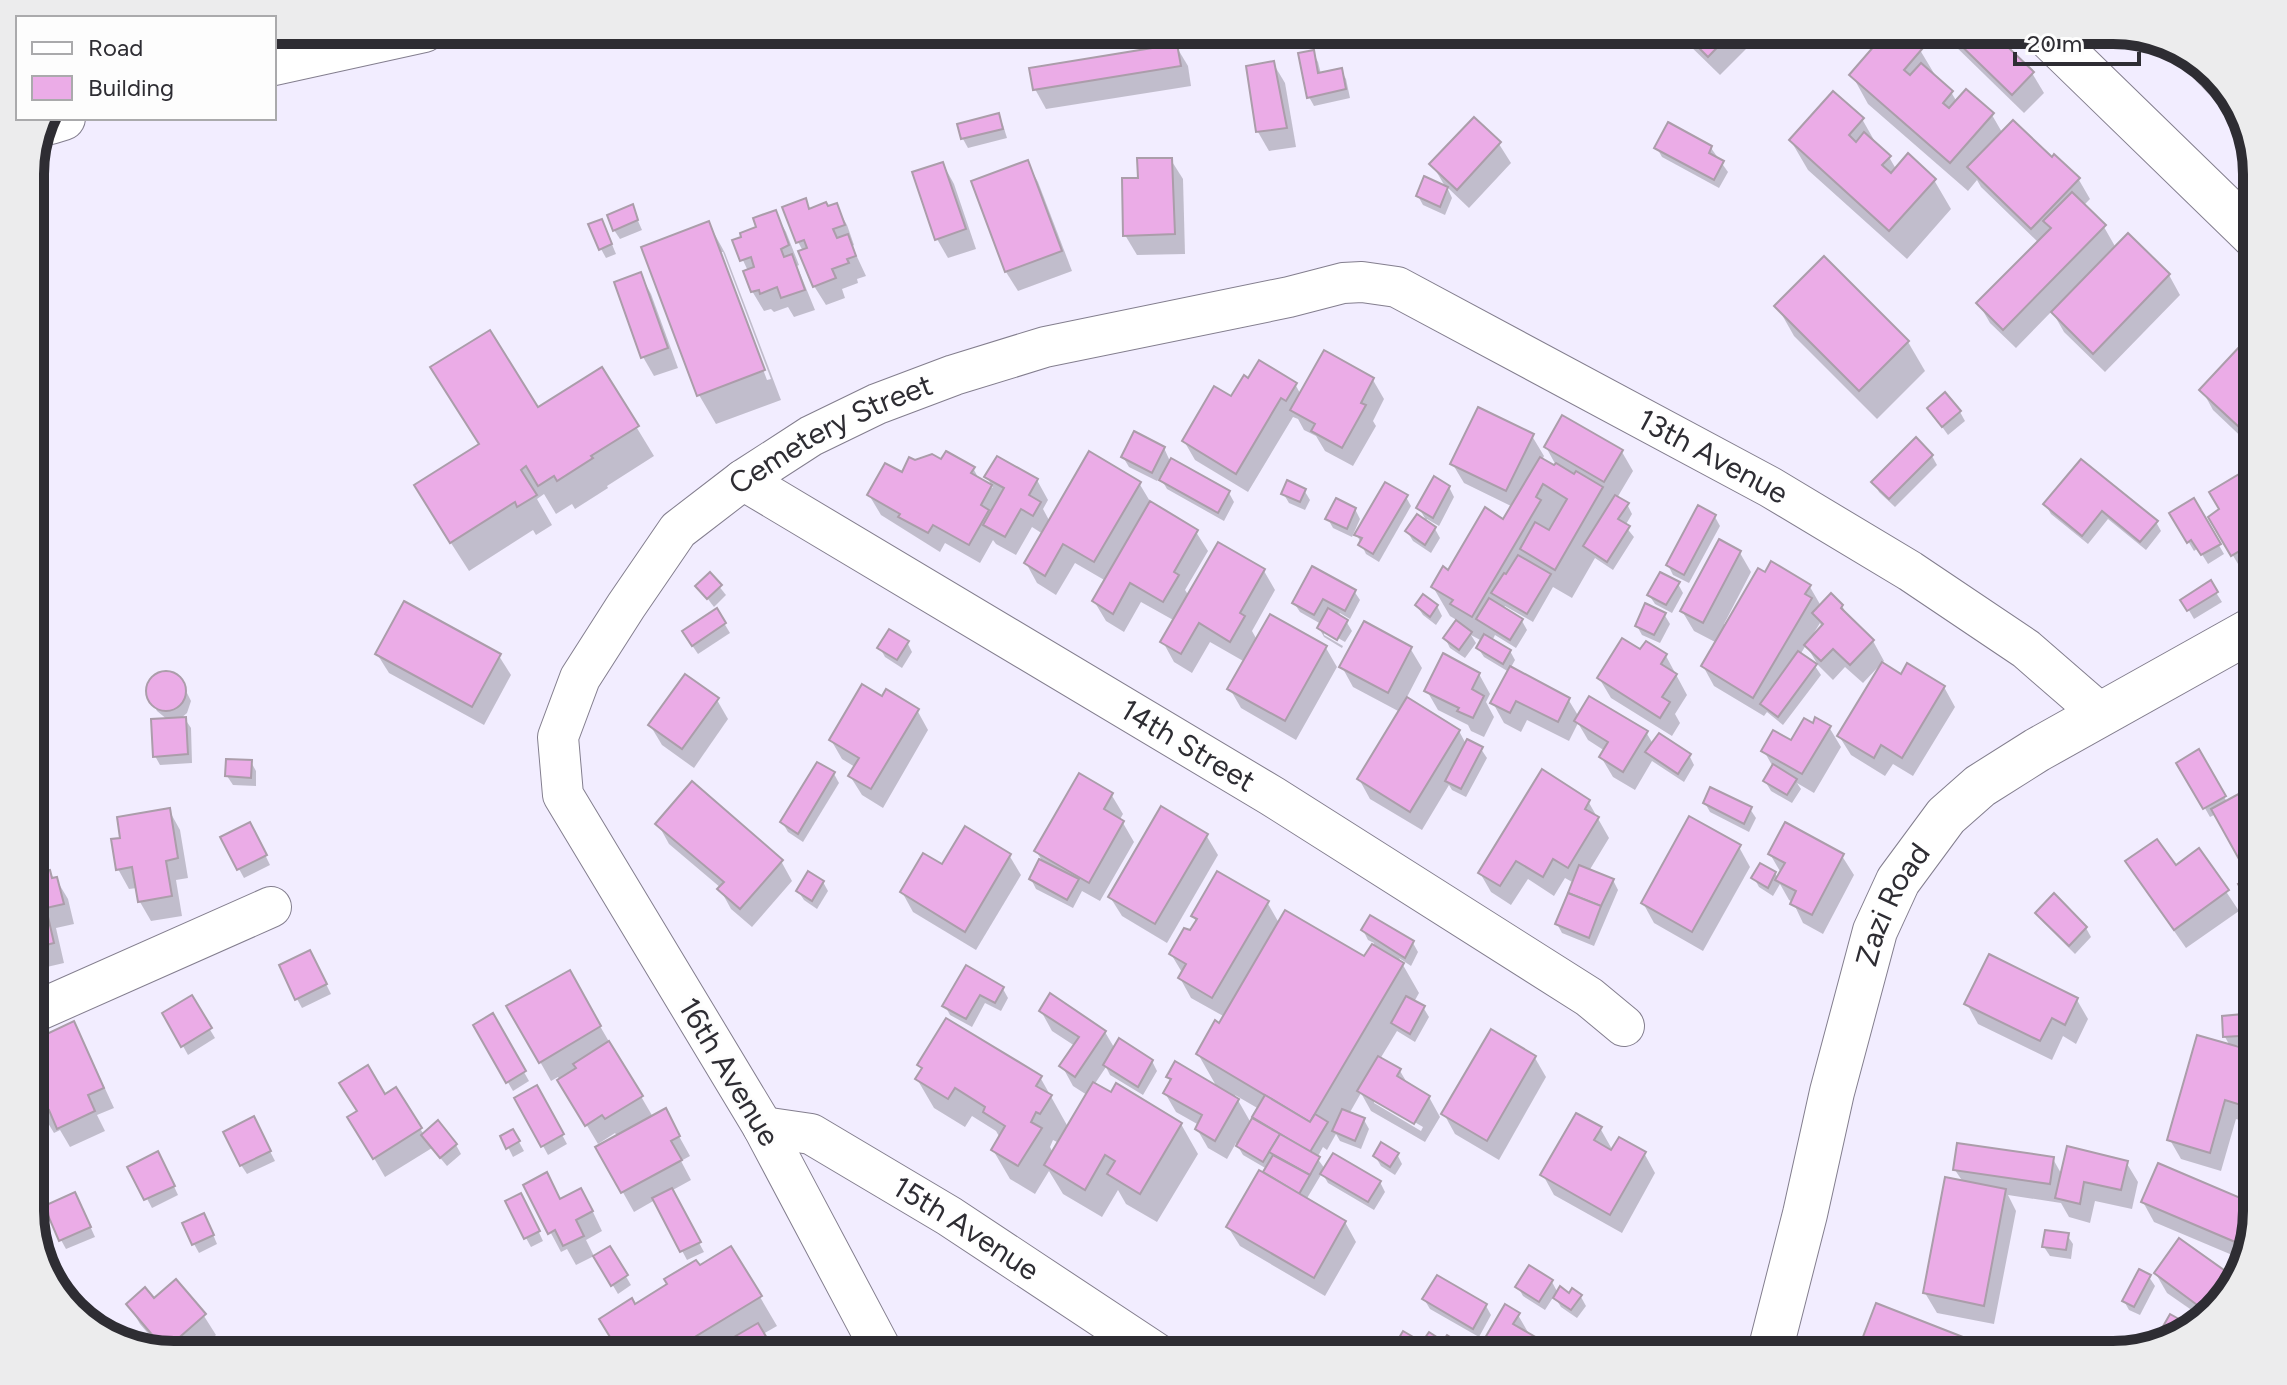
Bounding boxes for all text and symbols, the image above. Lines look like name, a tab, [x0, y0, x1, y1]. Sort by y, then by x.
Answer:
legend	[16, 16, 276, 120]
scale bar	[2015, 16, 2139, 66]
text: 20 m	[2027, 29, 2082, 58]
text: Road	[88, 33, 143, 62]
text: Building	[88, 73, 174, 102]
street label: Cemetery Street	[721, 366, 937, 502]
street label: 13th Avenue	[1631, 401, 1795, 512]
street label: 14th Street	[1114, 691, 1262, 800]
street label: Zazi Road	[1847, 836, 1938, 970]
street label: 16th Avenue	[671, 991, 788, 1153]
street label: 15th Avenue	[886, 1168, 1046, 1289]

